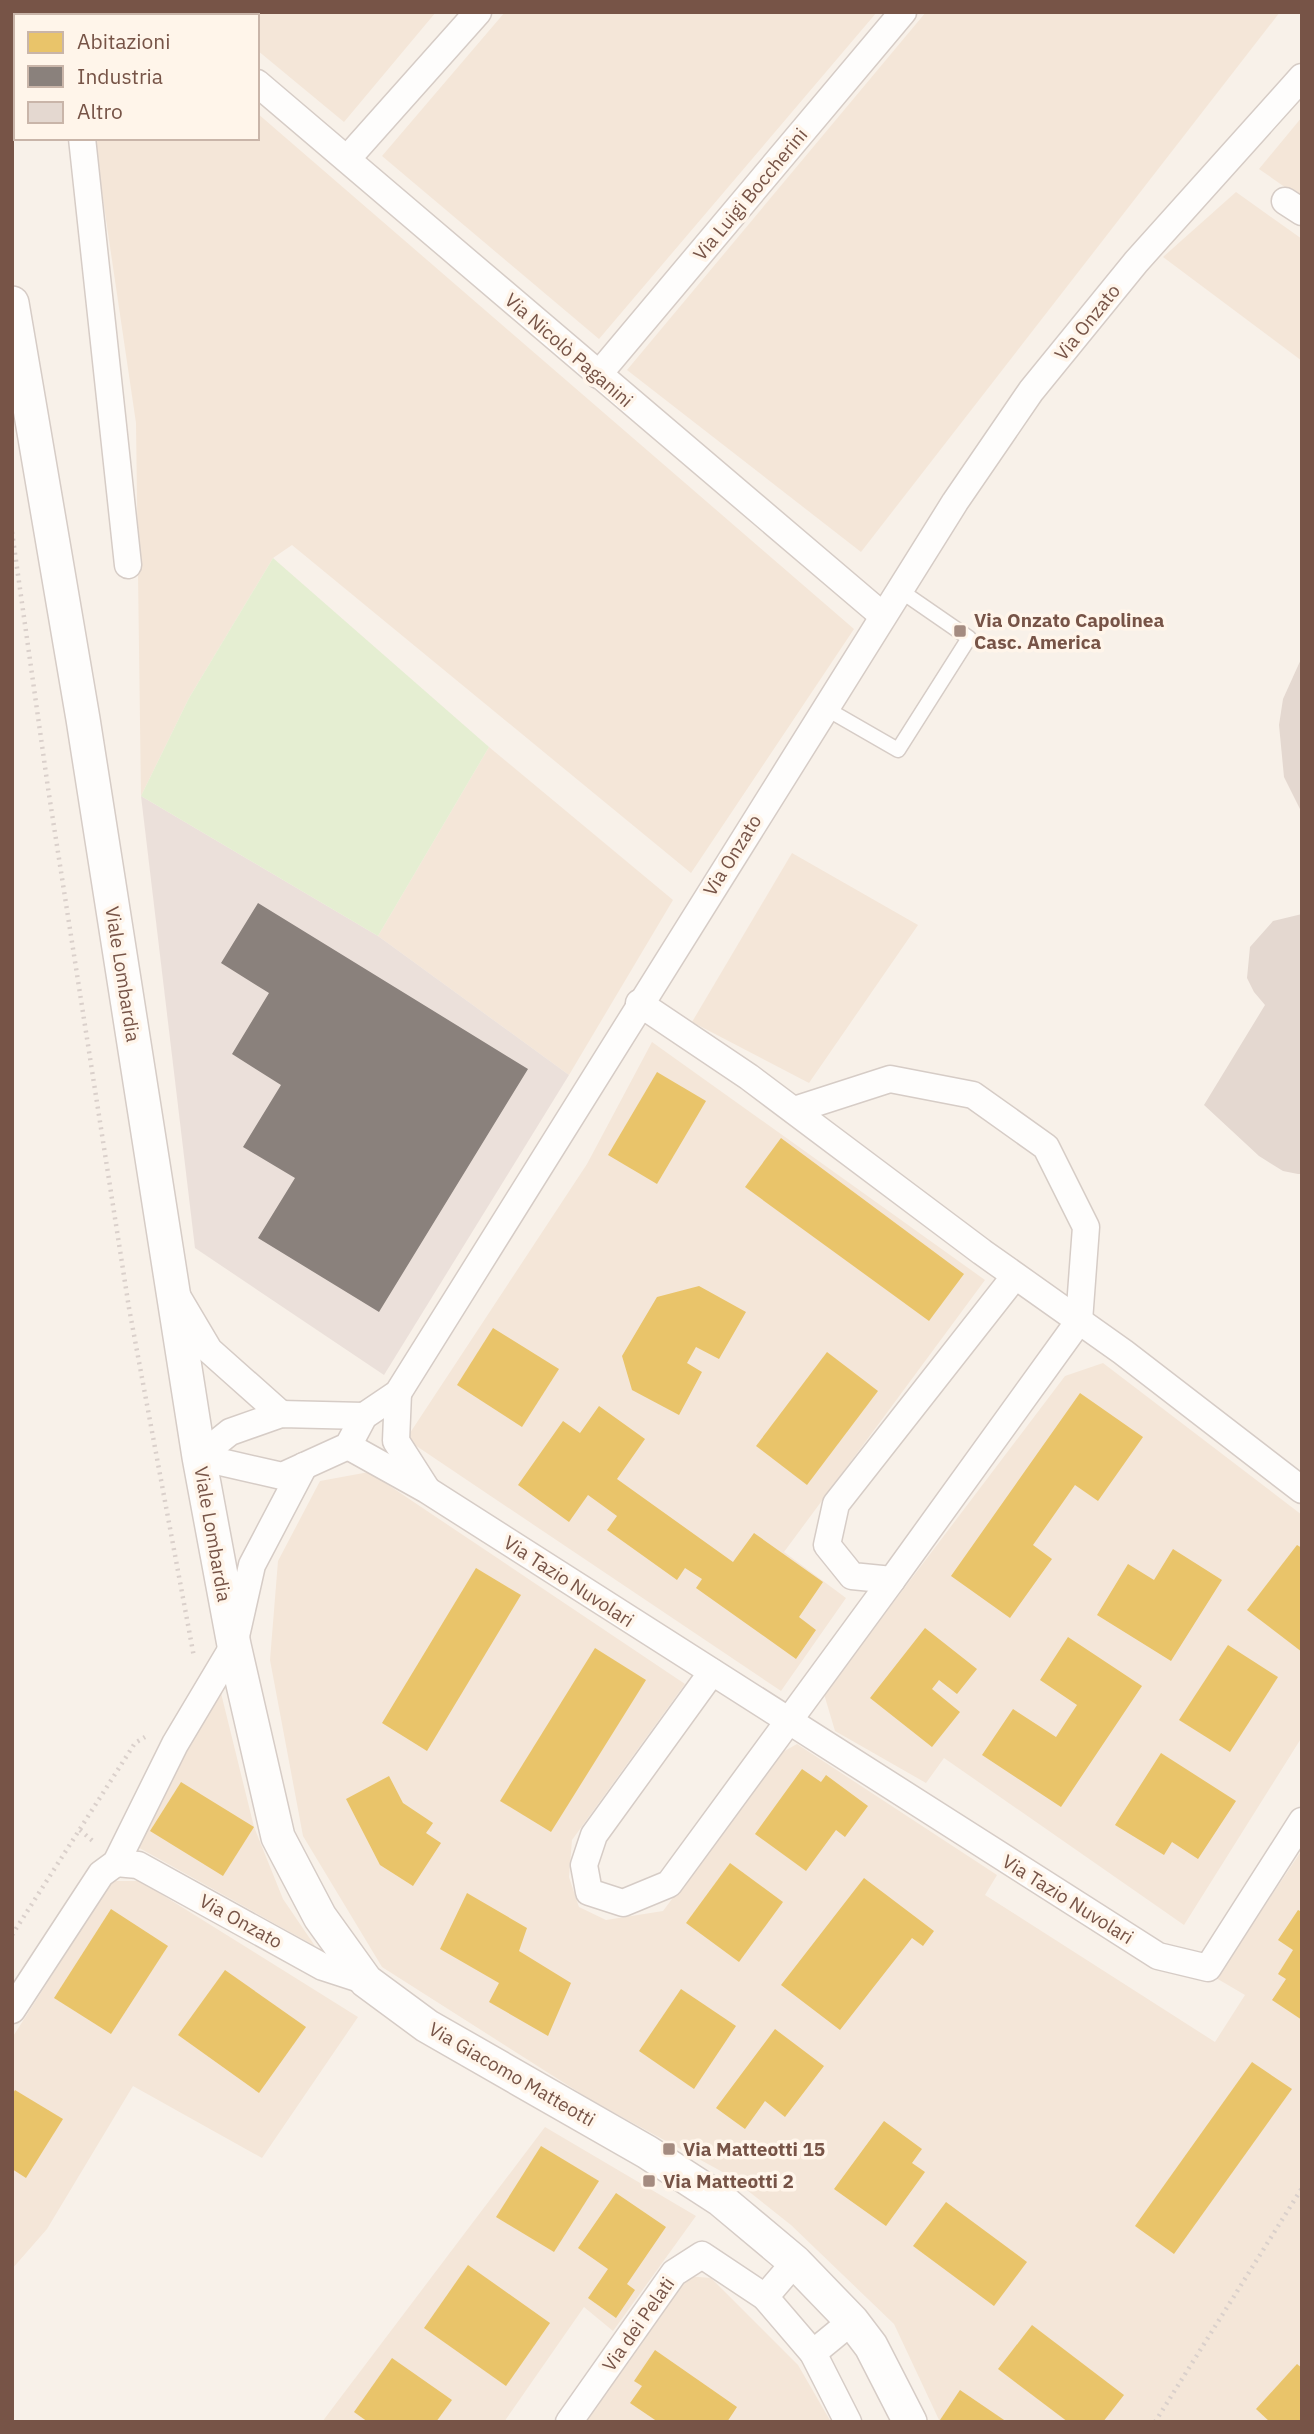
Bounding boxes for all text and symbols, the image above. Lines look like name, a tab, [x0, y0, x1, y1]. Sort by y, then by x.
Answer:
legend	[14, 14, 259, 140]
text: Abitazioni	[77, 27, 170, 55]
text: Industria	[77, 62, 163, 90]
text: Altro	[77, 97, 123, 125]
street label: Via Luigi Boccherini	[688, 123, 812, 265]
street label: Via Onzato	[1049, 279, 1125, 365]
street label: Via Nicolò Paganini	[500, 288, 638, 412]
place label: Via Onzato Capolinea Casc. America	[974, 608, 1165, 654]
marker: Via Onzato Capolinea Casc. America	[952, 623, 968, 639]
street label: Via Onzato	[698, 810, 766, 900]
street label: Viale Lombardia	[100, 904, 146, 1044]
street label: Viale Lombardia	[189, 1464, 237, 1604]
street label: Via Tazio Nuvolari	[499, 1530, 639, 1632]
street label: Via Tazio Nuvolari	[998, 1849, 1138, 1949]
street label: Via Onzato	[195, 1888, 287, 1954]
street label: Via Giacomo Matteotti	[424, 2016, 600, 2132]
place label: Via Matteotti 15	[683, 2137, 825, 2161]
marker: Via Matteotti 15	[661, 2141, 677, 2157]
place label: Via Matteotti 2	[663, 2169, 794, 2193]
marker: Via Matteotti 2	[641, 2173, 657, 2189]
street label: Via dei Pelati	[597, 2272, 679, 2376]

